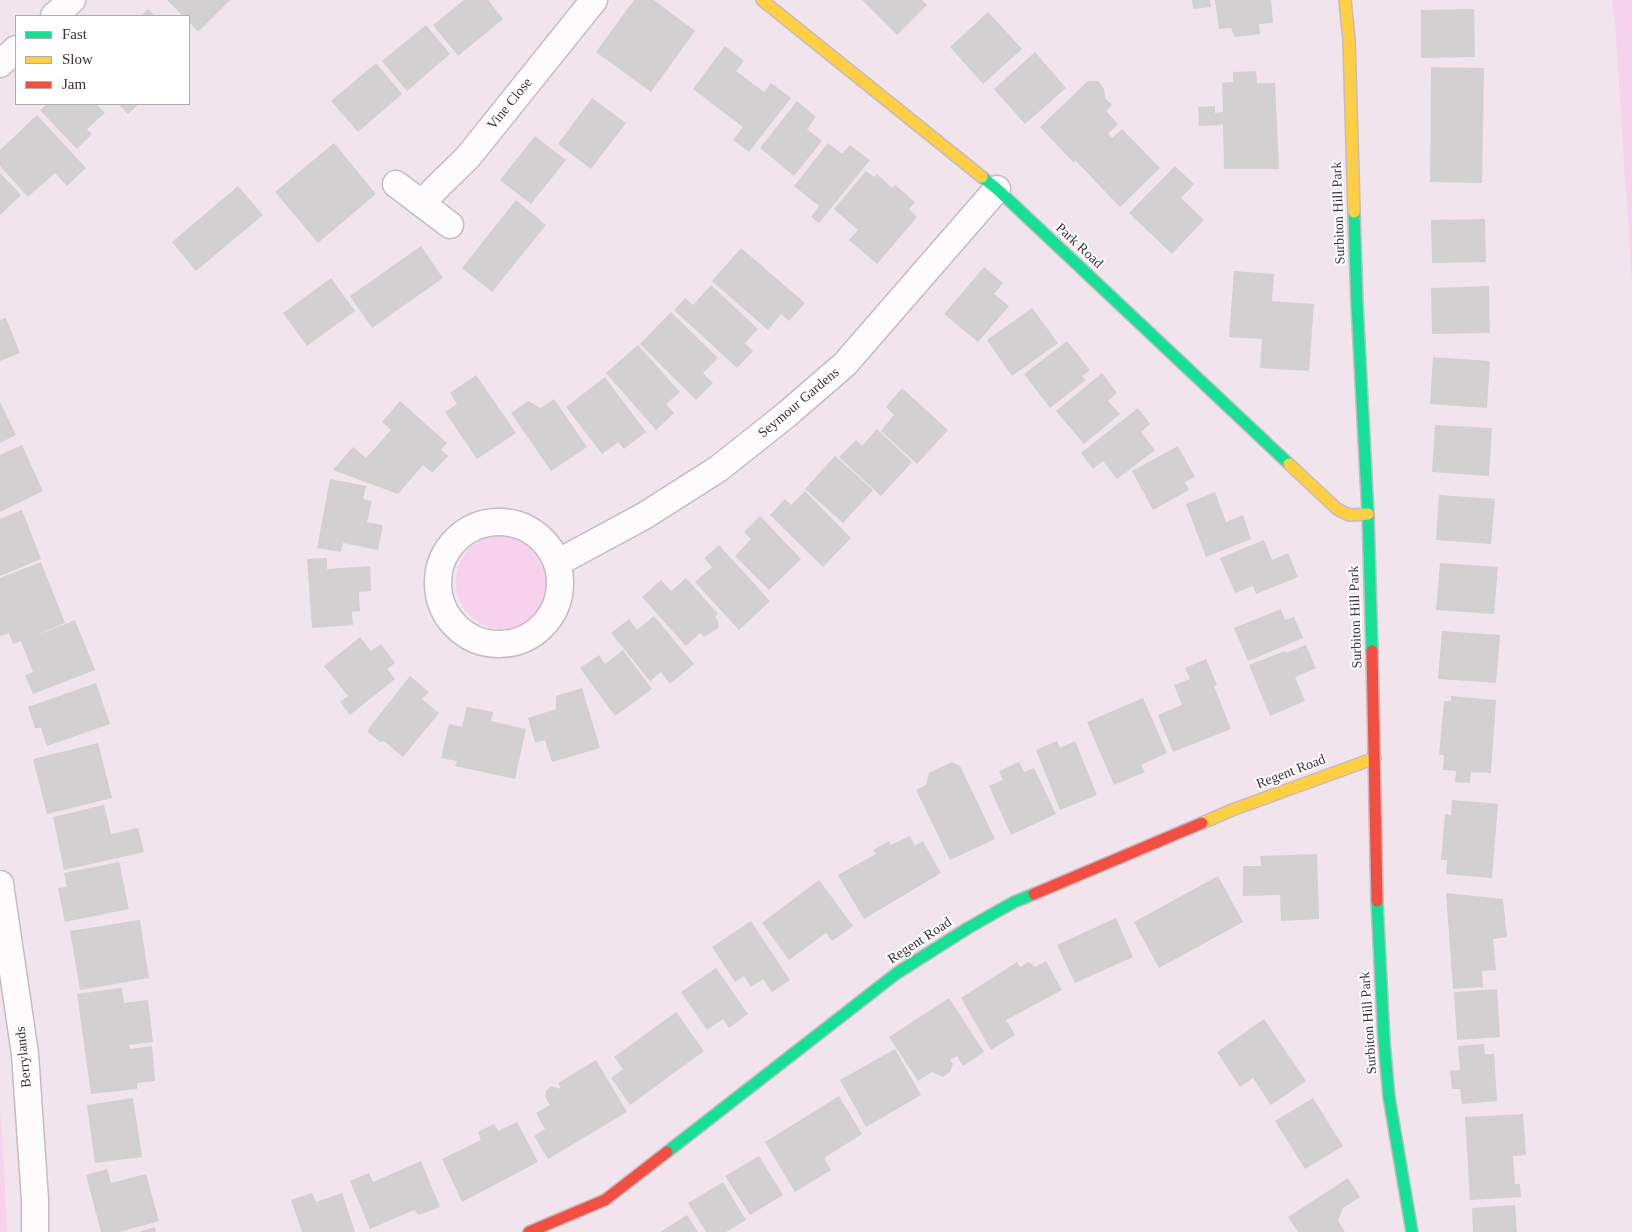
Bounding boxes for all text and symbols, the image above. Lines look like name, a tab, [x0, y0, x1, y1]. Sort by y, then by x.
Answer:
legend	[15, 15, 190, 105]
text: Fast	[62, 26, 87, 42]
text: Slow	[62, 51, 93, 67]
street label: Vine Close	[484, 75, 536, 133]
text: Jam	[62, 76, 86, 92]
street label: Surbiton Hill Park	[1329, 161, 1349, 265]
street label: Park Road	[1052, 220, 1106, 272]
street label: Seymour Gardens	[755, 364, 843, 442]
street label: Surbiton Hill Park	[1346, 565, 1366, 669]
street label: Regent Road	[1254, 751, 1328, 793]
street label: Regent Road	[885, 914, 955, 968]
street label: Surbiton Hill Park	[1357, 971, 1381, 1075]
street label: Berrylands	[12, 1026, 36, 1088]

